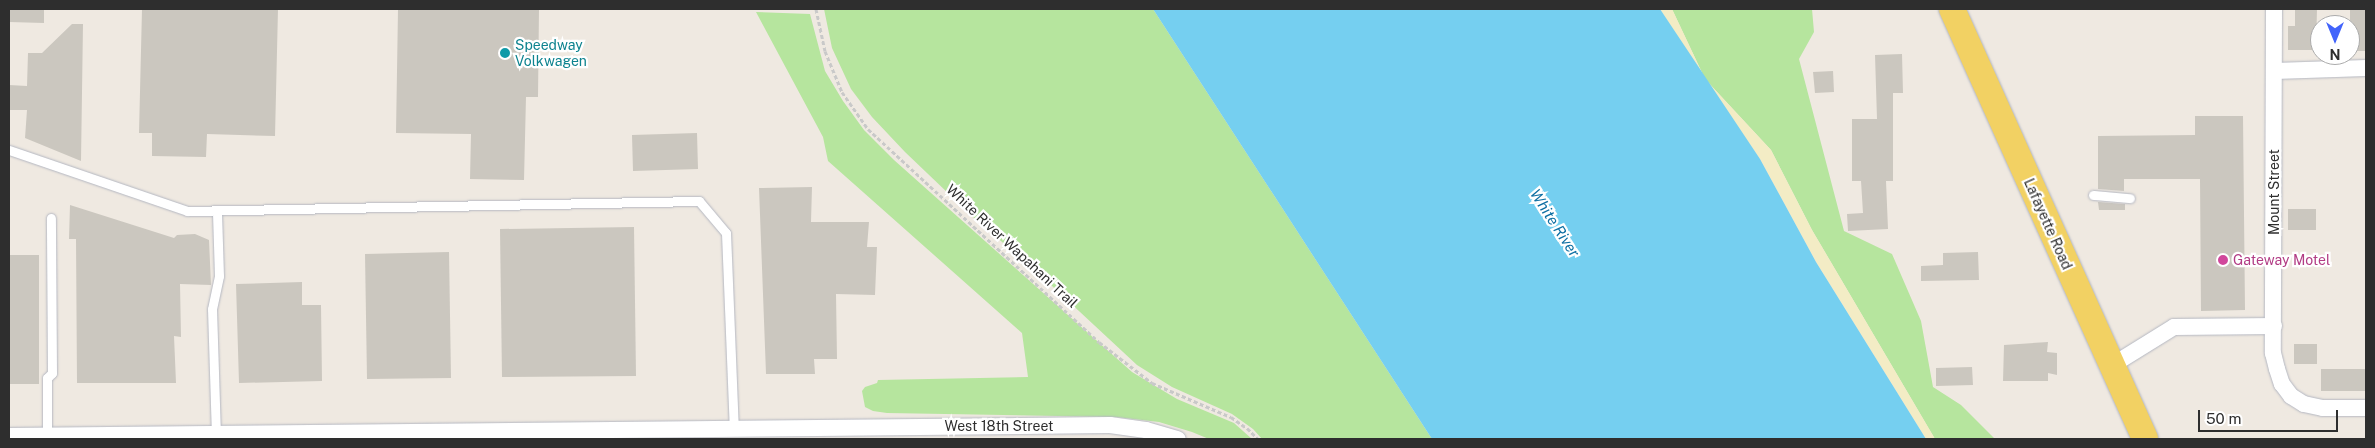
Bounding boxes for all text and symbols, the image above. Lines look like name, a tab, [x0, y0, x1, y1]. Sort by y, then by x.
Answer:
north arrow	[2310, 15, 2360, 65]
place label: Speedway Volkwagen	[515, 37, 587, 70]
text: N	[2330, 46, 2340, 62]
marker: Speedway Volkwagen	[499, 47, 511, 59]
street label: Mount Street	[2266, 149, 2282, 235]
street label: Lafayette Road	[2020, 176, 2076, 272]
street label: White River Wapahani Trail	[943, 181, 1081, 311]
water label: White River	[1526, 186, 1584, 260]
place label: Gateway Motel	[2233, 252, 2330, 268]
marker: Gateway Motel	[2217, 254, 2229, 266]
scale bar	[2200, 400, 2340, 432]
text: 50 m	[2206, 410, 2241, 427]
street label: West 18th Street	[945, 418, 1053, 434]

